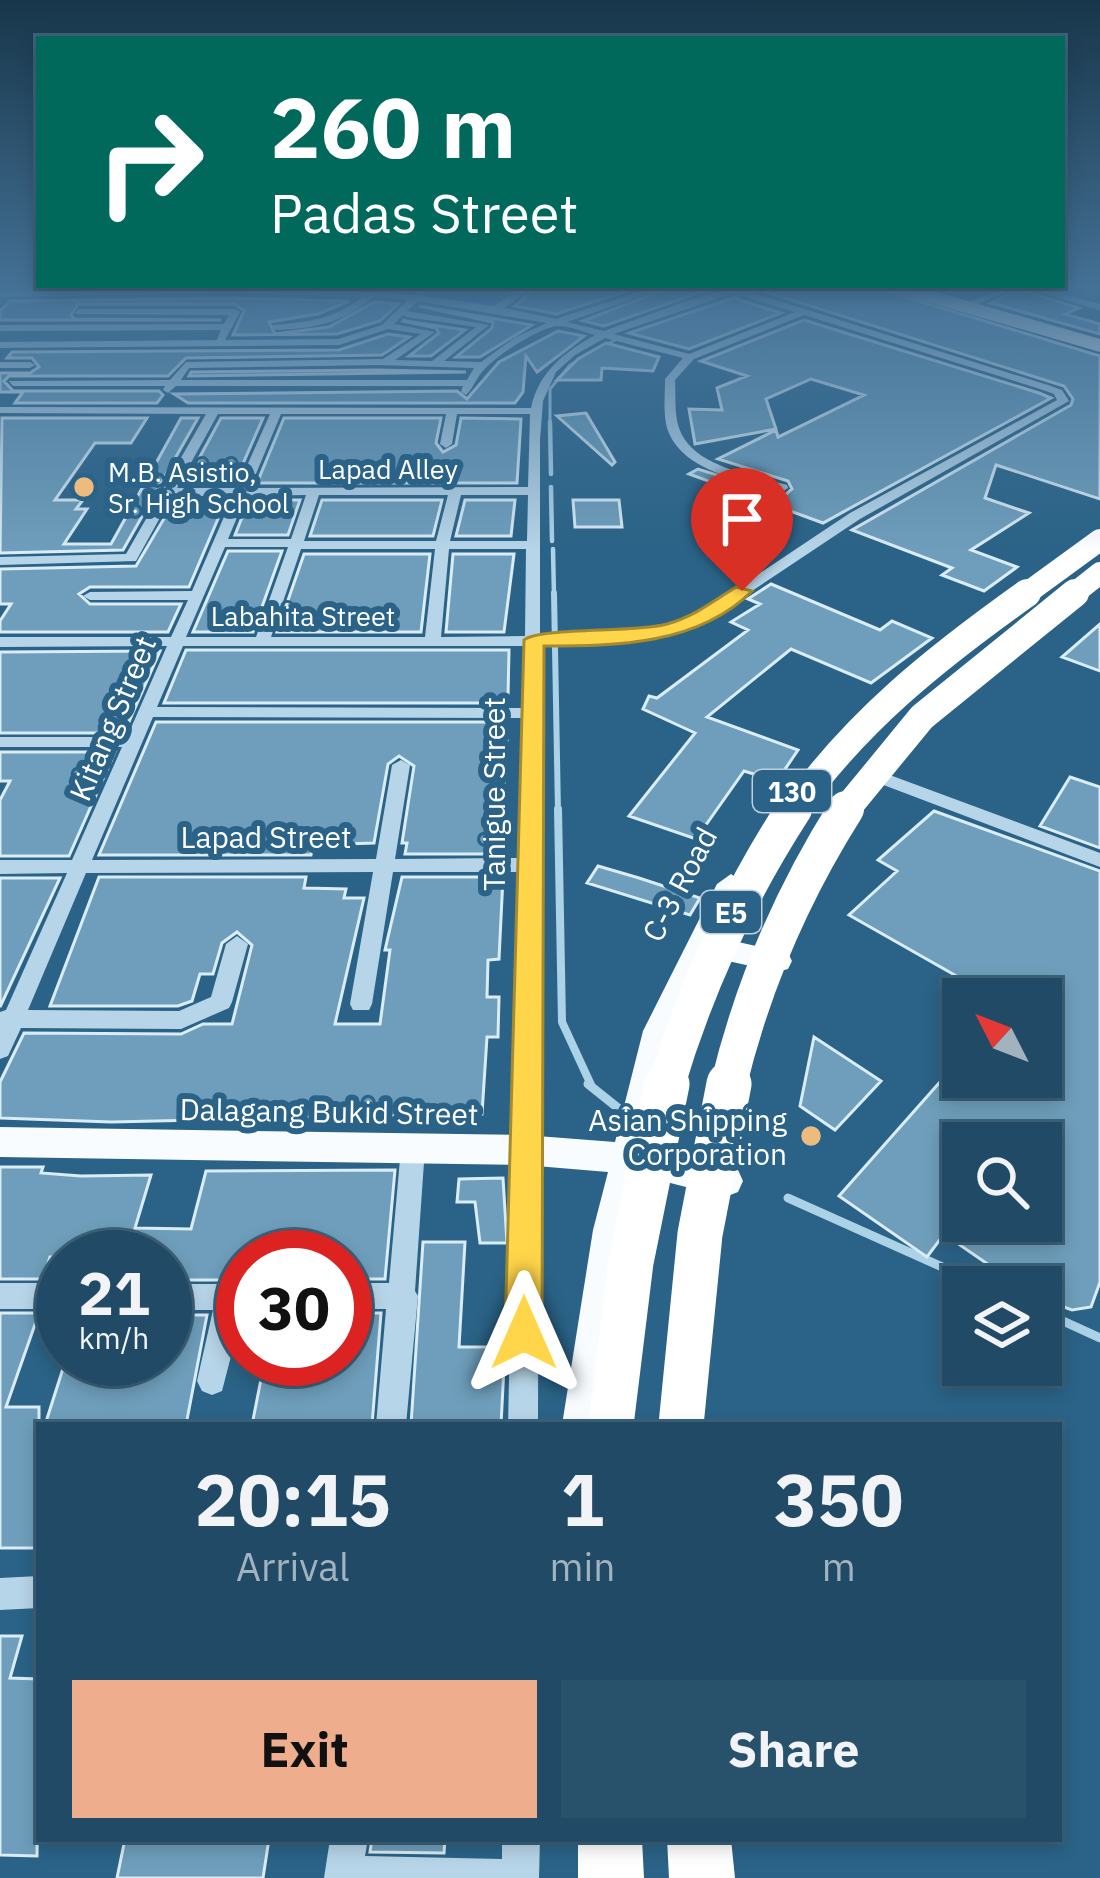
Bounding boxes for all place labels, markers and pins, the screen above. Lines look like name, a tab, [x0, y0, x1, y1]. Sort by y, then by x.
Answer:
place label: M.B. Asistio, Sr. High School	[108, 454, 289, 520]
pin	[691, 468, 793, 591]
marker: M.B. Asistio, Sr. High School	[71, 474, 97, 500]
place label: Asian Shipping Corporation	[588, 1100, 787, 1173]
marker: Asian Shipping Corporation	[798, 1123, 824, 1149]

